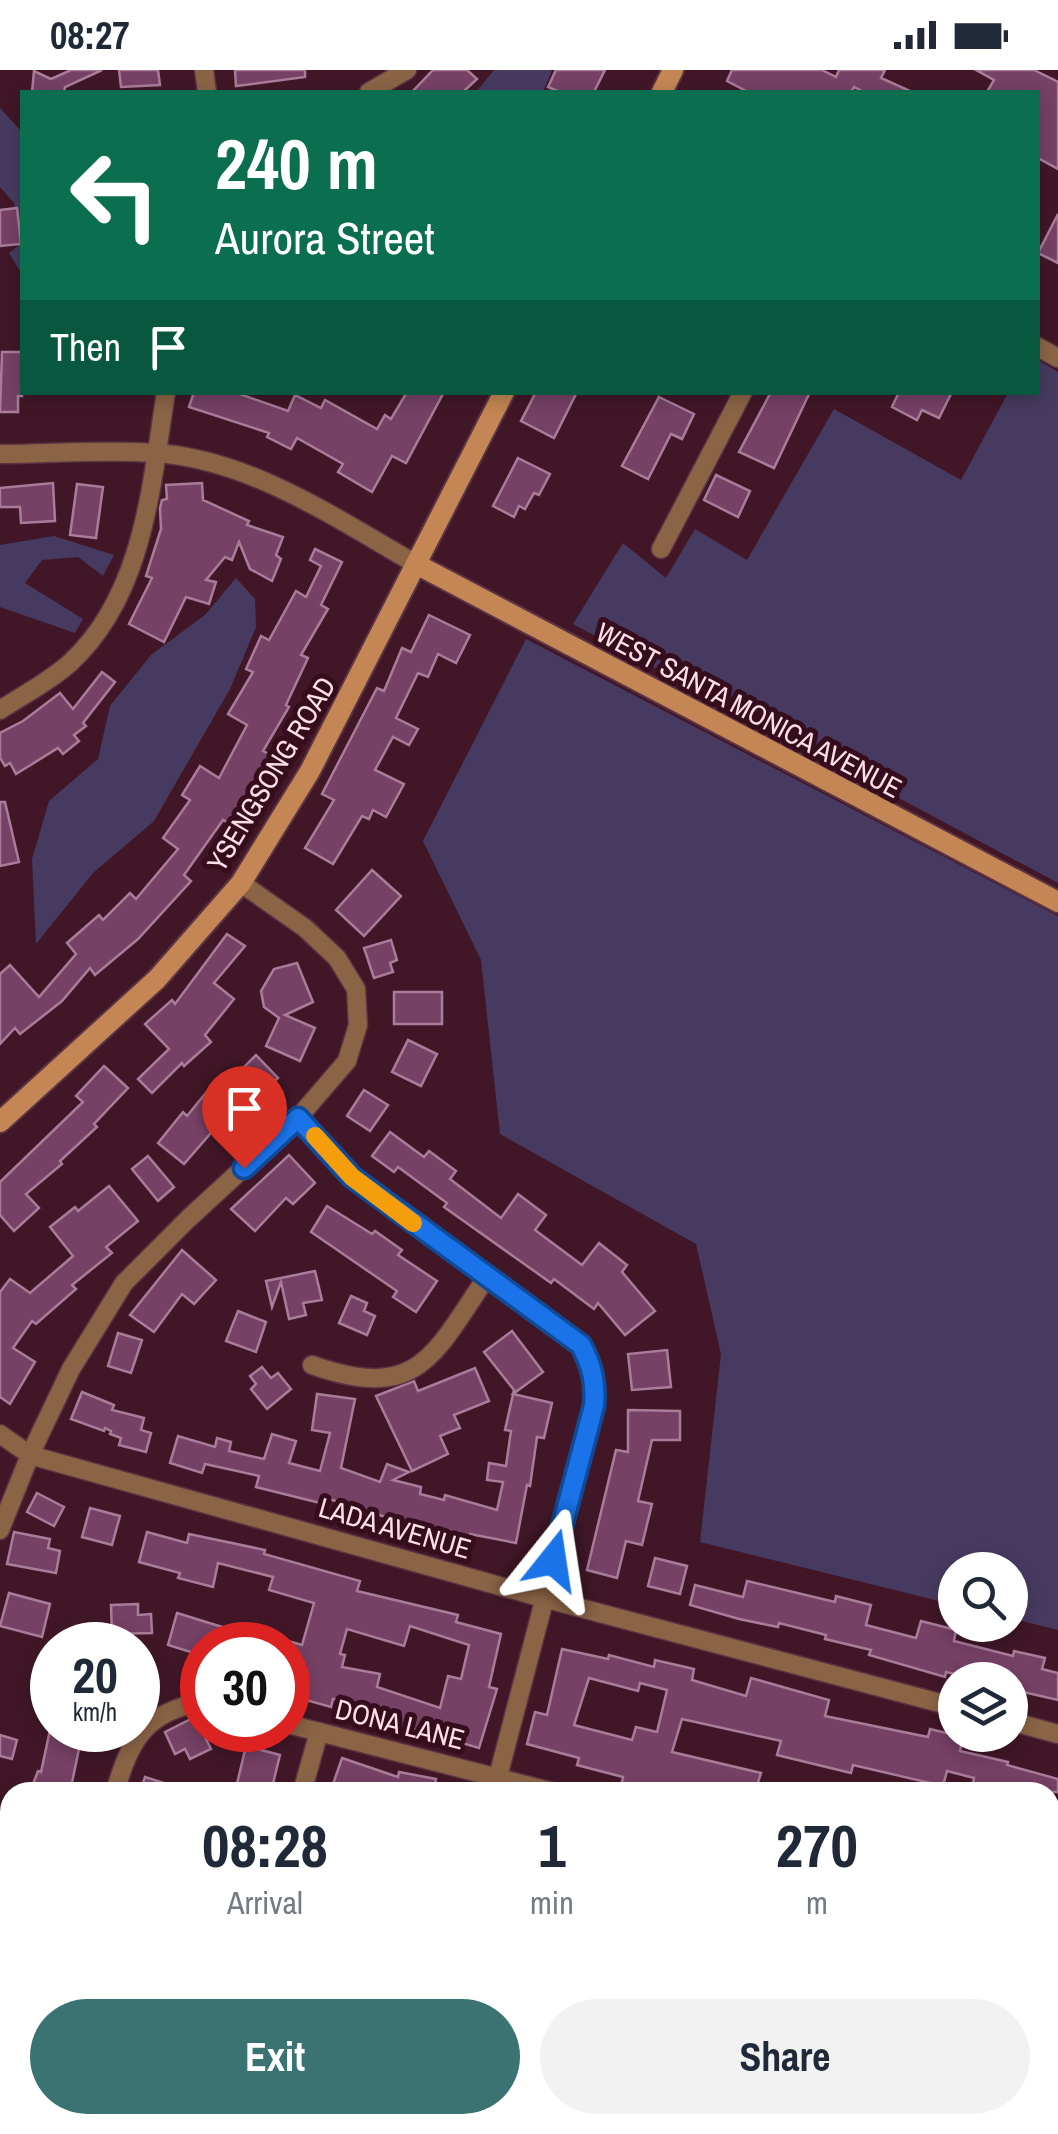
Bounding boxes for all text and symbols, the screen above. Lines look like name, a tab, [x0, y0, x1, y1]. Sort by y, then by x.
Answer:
text: 08:27	[50, 10, 130, 61]
text: 240 m	[215, 117, 378, 211]
icon: left	[50, 130, 180, 260]
text: Aurora Street	[215, 207, 434, 268]
icon: arrive	[141, 320, 196, 375]
text: Then	[50, 322, 121, 373]
street label: WEST SANTA MONICA AVENUE	[590, 613, 908, 807]
street label: YSENGSONG ROAD	[198, 670, 344, 878]
pin	[202, 1066, 287, 1169]
icon: arrive	[217, 1081, 272, 1136]
street label: LADA AVENUE	[315, 1488, 475, 1568]
position arrow	[501, 1508, 605, 1612]
map controls	[938, 1552, 1028, 1752]
button: search	[938, 1552, 1028, 1642]
speed limit sign: 30	[180, 1622, 310, 1752]
text: 20	[72, 1641, 118, 1709]
button: layers	[938, 1662, 1028, 1752]
street label: DONA LANE	[332, 1690, 468, 1758]
text: km/h	[73, 1695, 117, 1729]
text: 08:28	[202, 1805, 328, 1886]
text: 1	[538, 1805, 566, 1886]
text: 270	[776, 1805, 858, 1886]
text: Arrival	[227, 1881, 303, 1924]
text: min	[530, 1881, 574, 1924]
text: m	[806, 1881, 828, 1924]
button: Exit	[30, 1999, 520, 2114]
button: Share	[540, 1999, 1030, 2114]

